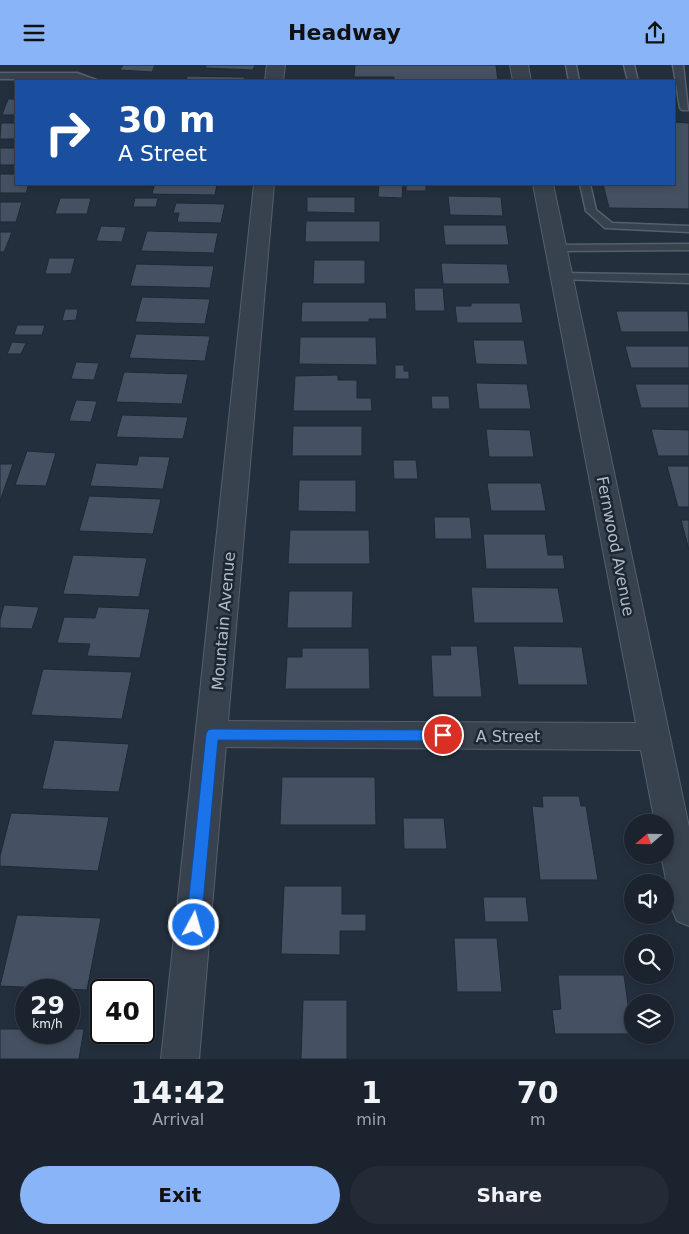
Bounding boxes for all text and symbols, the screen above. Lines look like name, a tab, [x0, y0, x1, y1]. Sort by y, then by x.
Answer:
icon: menu	[20, 19, 48, 47]
icon: share	[641, 19, 669, 47]
text: Headway	[288, 20, 401, 45]
icon: right	[35, 100, 100, 165]
text: 30 m	[118, 100, 215, 140]
text: A Street	[118, 141, 207, 166]
street label: Fernwood Avenue	[593, 475, 638, 618]
street label: Mountain Avenue	[208, 551, 239, 691]
pin	[422, 714, 464, 756]
icon: arrive	[429, 721, 457, 749]
street label: A Street	[476, 727, 540, 746]
north arrow	[624, 814, 674, 864]
map controls	[624, 814, 674, 1044]
button: sound	[624, 874, 674, 924]
position arrow	[167, 898, 219, 950]
button: search	[624, 934, 674, 984]
speed limit sign: 40	[90, 979, 155, 1044]
text: 29	[30, 991, 65, 1020]
button: layers	[624, 994, 674, 1044]
text: km/h	[32, 1017, 63, 1031]
text: 14:42	[130, 1075, 226, 1110]
text: 1	[361, 1075, 382, 1110]
text: 70	[517, 1075, 559, 1110]
text: Arrival	[152, 1110, 204, 1129]
text: min	[356, 1110, 386, 1129]
text: m	[530, 1110, 546, 1129]
button: Exit	[20, 1166, 340, 1224]
button: Share	[350, 1166, 669, 1224]

